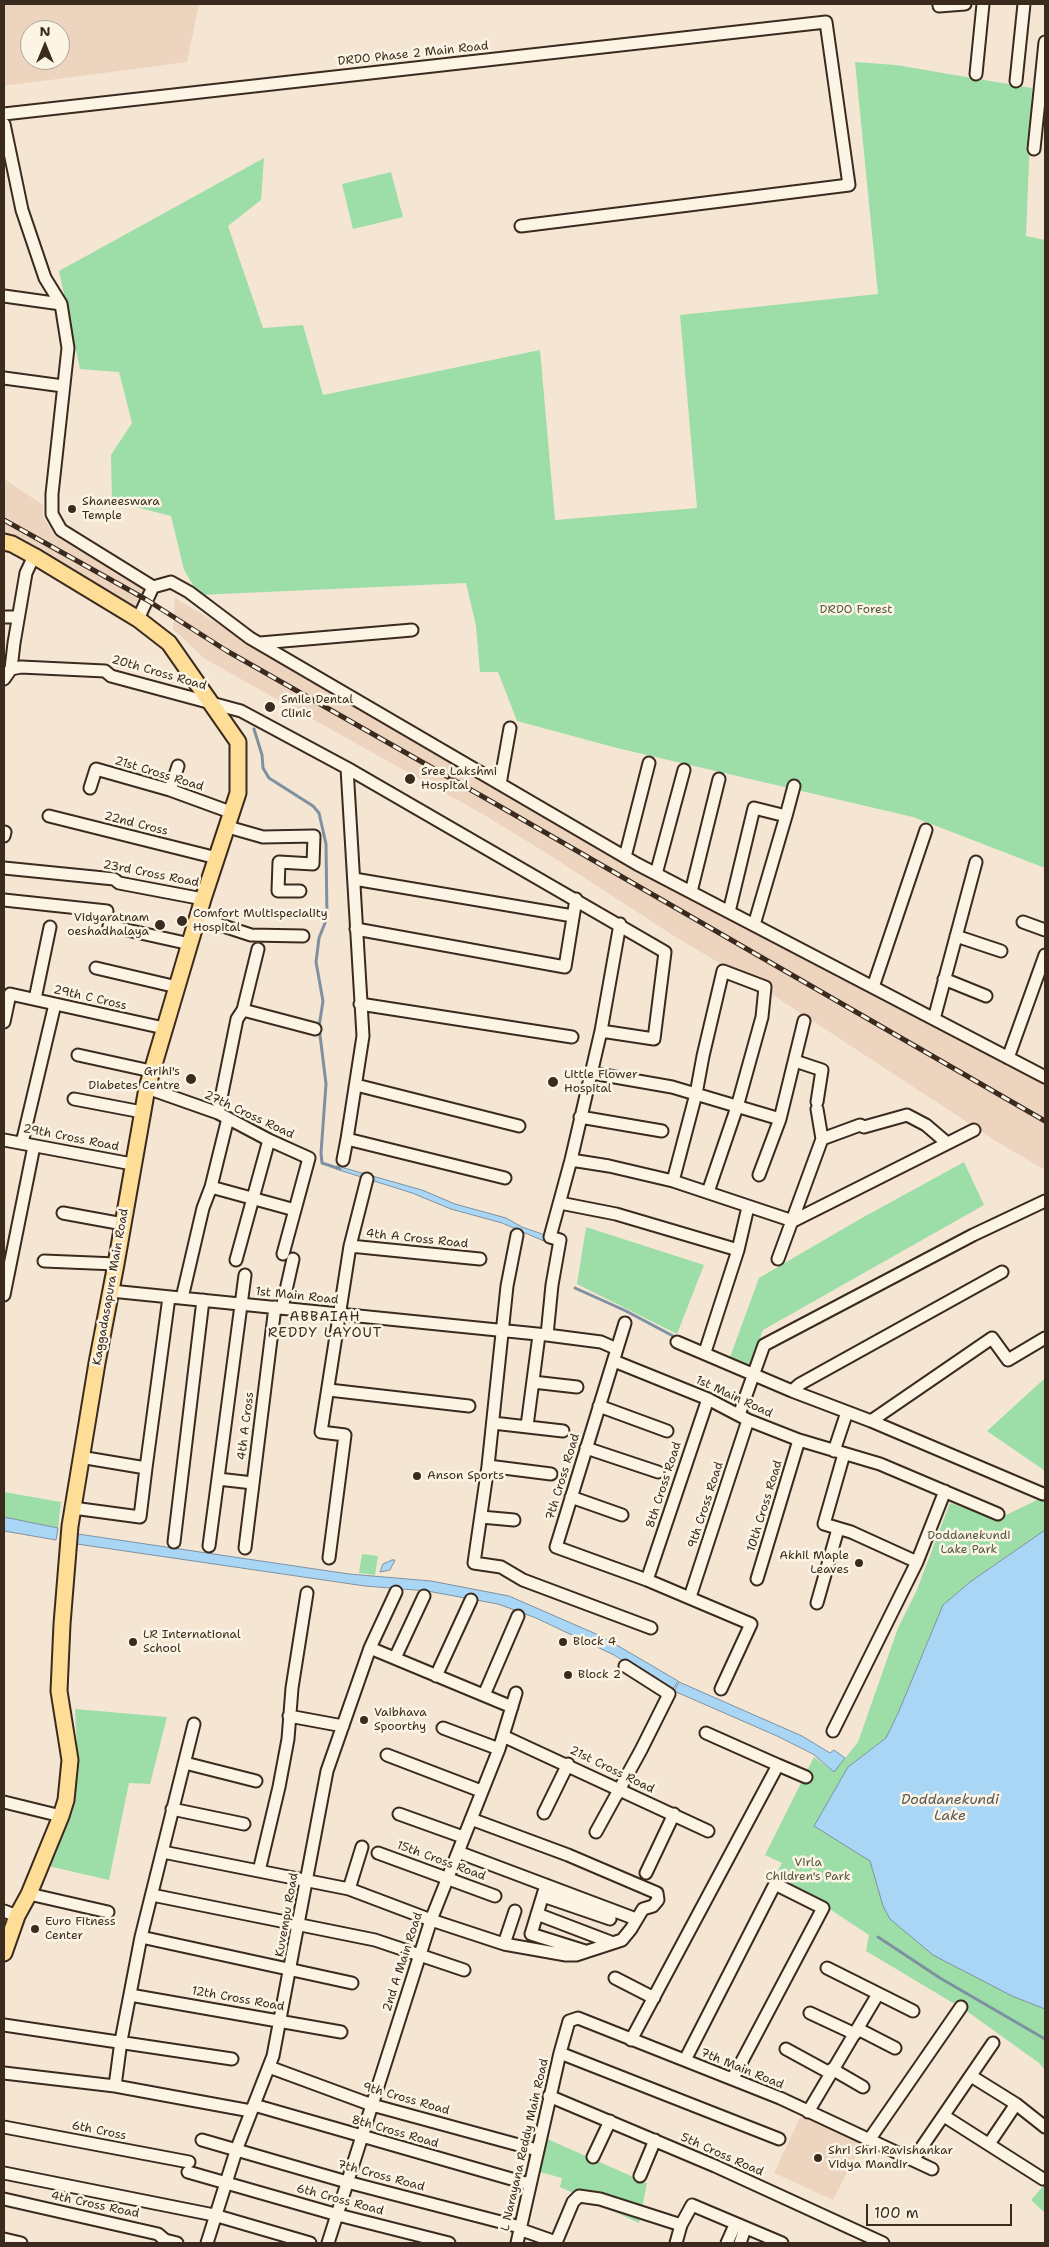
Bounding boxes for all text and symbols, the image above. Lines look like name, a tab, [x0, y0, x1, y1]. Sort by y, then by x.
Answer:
north arrow	[20, 20, 70, 70]
text: N	[39, 22, 51, 40]
street label: DRDO Phase 2 Main Road	[337, 39, 489, 69]
place label: Shaneeswara Temple	[82, 495, 160, 523]
marker: Shaneeswara Temple	[66, 503, 78, 515]
park label: DRDO Forest	[819, 603, 893, 617]
street label: 20th Cross Road	[110, 653, 208, 693]
place label: Smile Dental Clinic	[281, 693, 353, 721]
marker: Smile Dental Clinic	[263, 700, 277, 714]
street label: 21st Cross Road	[113, 754, 205, 794]
place label: Sree Lakshmi Hospital	[421, 765, 497, 793]
marker: Sree Lakshmi Hospital	[403, 772, 417, 786]
street label: 22nd Cross	[102, 809, 170, 839]
street label: 23rd Cross Road	[102, 858, 200, 890]
place label: Comfort Multispeciality Hospital	[193, 907, 328, 935]
place label: Vidyaratnam oeshadhalaya	[67, 911, 149, 939]
marker: Comfort Multispeciality Hospital	[175, 914, 189, 928]
marker: Vidyaratnam oeshadhalaya	[153, 918, 167, 932]
street label: 29th C Cross	[52, 983, 128, 1013]
place label: Grihi's Diabetes Centre	[88, 1065, 180, 1093]
place label: Little Flower Hospital	[564, 1068, 638, 1096]
marker: Grihi's Diabetes Centre	[184, 1072, 198, 1086]
marker: Little Flower Hospital	[546, 1075, 560, 1089]
street label: 27th Cross Road	[202, 1088, 296, 1142]
street label: 29th Cross Road	[22, 1122, 120, 1154]
street label: Kaggadasapura Main Road	[90, 1208, 132, 1366]
street label: 4th A Cross Road	[365, 1226, 469, 1252]
street label: 1st Main Road	[255, 1284, 339, 1308]
district label: ABBAIAH REDDY LAYOUT	[266, 1309, 384, 1341]
street label: 1st Main Road	[693, 1373, 775, 1421]
street label: 4th A Cross	[235, 1391, 257, 1461]
street label: 7th Cross Road	[543, 1432, 583, 1522]
street label: 8th Cross Road	[643, 1440, 685, 1530]
street label: 10th Cross Road	[744, 1459, 786, 1553]
street label: 9th Cross Road	[685, 1460, 727, 1550]
place label: Anson Sports	[427, 1469, 504, 1483]
marker: Anson Sports	[411, 1470, 423, 1482]
park label: Doddanekundi Lake Park	[927, 1529, 1011, 1557]
place label: Akhil Maple Leaves	[779, 1549, 849, 1577]
marker: Akhil Maple Leaves	[853, 1557, 865, 1569]
place label: LR International School	[143, 1628, 241, 1656]
place label: Block 4	[573, 1635, 616, 1649]
marker: LR International School	[127, 1636, 139, 1648]
marker: Block 4	[557, 1636, 569, 1648]
place label: Block 2	[578, 1668, 621, 1682]
marker: Block 2	[562, 1669, 574, 1681]
place label: Vaibhava Spoorthy	[374, 1706, 427, 1734]
marker: Vaibhava Spoorthy	[358, 1714, 370, 1726]
street label: 21st Cross Road	[567, 1743, 657, 1797]
water label: Doddanekundi Lake	[901, 1792, 999, 1824]
street label: 15th Cross Road	[394, 1838, 488, 1884]
park label: Virla Children's Park	[765, 1856, 851, 1884]
street label: Kuvempu Road	[273, 1872, 301, 1958]
street label: 2nd A Main Road	[380, 1911, 426, 2013]
place label: Euro Fitness Center	[45, 1915, 116, 1943]
marker: Euro Fitness Center	[29, 1923, 41, 1935]
street label: 12th Cross Road	[190, 1984, 286, 2014]
street label: 7th Main Road	[698, 2046, 786, 2092]
street label: L Narayana Reddy Main Road	[498, 2057, 552, 2233]
street label: 9th Cross Road	[361, 2080, 451, 2118]
street label: 8th Cross Road	[350, 2113, 440, 2151]
street label: 6th Cross	[70, 2119, 128, 2143]
street label: 5th Cross Road	[678, 2130, 766, 2180]
place label: Shri Shri Ravishankar Vidya Mandir	[828, 2144, 953, 2172]
marker: Shri Shri Ravishankar Vidya Mandir	[812, 2152, 824, 2164]
street label: 7th Cross Road	[336, 2157, 426, 2195]
street label: 6th Cross Road	[295, 2181, 385, 2219]
street label: 4th Cross Road	[50, 2189, 140, 2221]
scale bar	[869, 2194, 1015, 2226]
text: 100 m	[874, 2203, 919, 2223]

